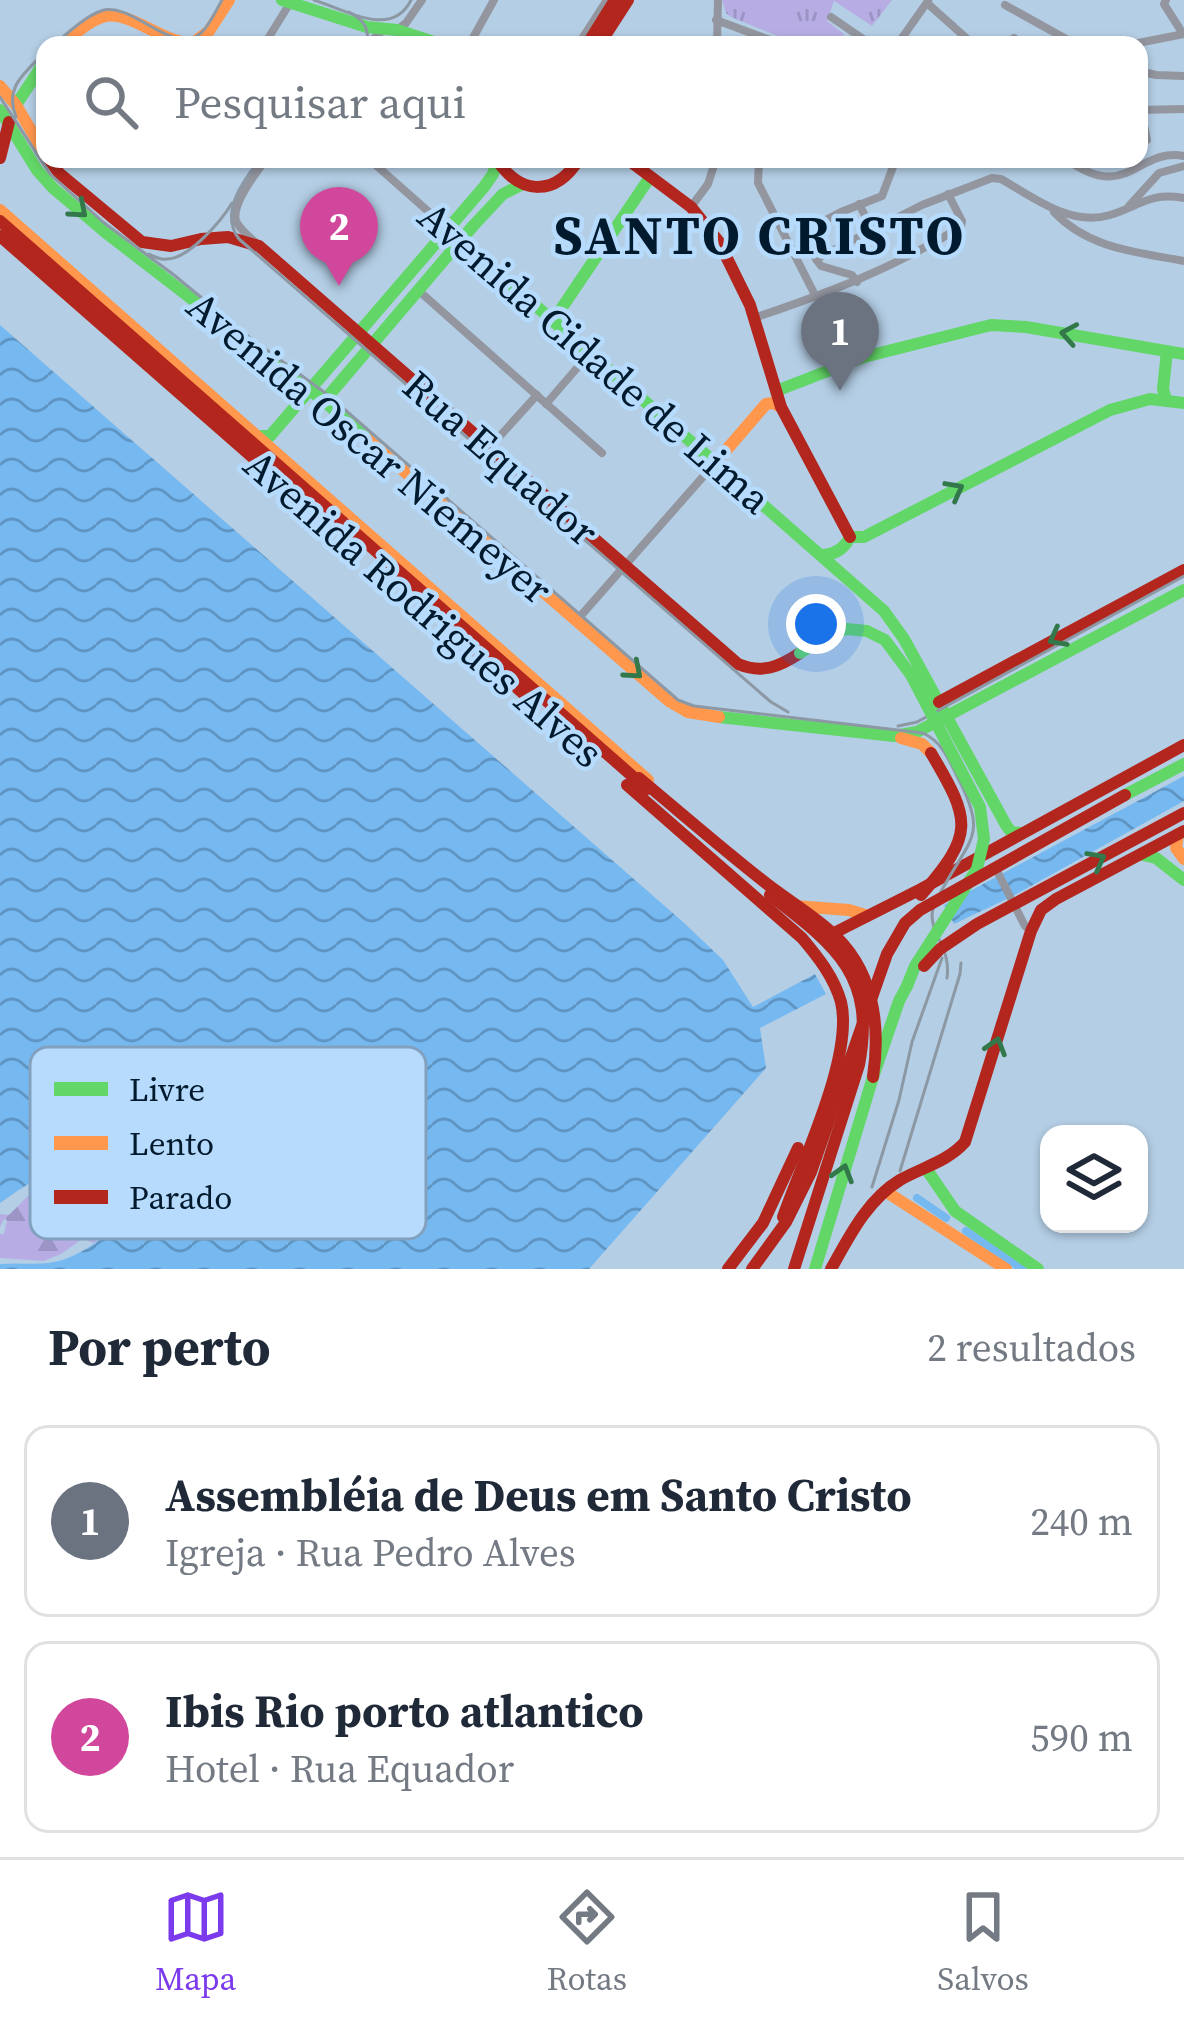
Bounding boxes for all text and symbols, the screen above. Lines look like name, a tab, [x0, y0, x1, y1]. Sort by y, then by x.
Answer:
search box	[36, 36, 1148, 168]
icon: search	[78, 69, 144, 135]
text: Pesquisar aqui	[174, 71, 466, 133]
pin: 2	[300, 187, 378, 286]
street label: Avenida Cidade de Lima	[406, 187, 784, 527]
one-way arrow	[65, 196, 87, 218]
district label: SANTO CRISTO	[553, 198, 967, 272]
street label: Avenida Oscar Niemeyer	[175, 277, 565, 617]
pin: 1	[801, 292, 879, 391]
one-way arrow	[1059, 323, 1079, 348]
street label: Rua Equador	[391, 357, 611, 559]
street label: Avenida Rodrigues Alves	[232, 436, 616, 780]
one-way arrow	[942, 481, 963, 504]
your location	[786, 594, 846, 654]
one-way arrow	[1048, 624, 1069, 647]
one-way arrow	[620, 656, 642, 678]
one-way arrow	[1084, 851, 1106, 874]
one-way arrow	[981, 1036, 1006, 1057]
legend	[30, 1047, 426, 1239]
text: Livre	[129, 1067, 205, 1112]
text: Lento	[129, 1121, 214, 1166]
map controls	[1040, 1125, 1148, 1233]
button: layers	[1040, 1125, 1148, 1233]
one-way arrow	[829, 1163, 854, 1184]
text: Parado	[129, 1175, 232, 1220]
text: Por perto	[48, 1312, 271, 1382]
text: 2 resultados	[927, 1321, 1136, 1374]
text: Assembléia de Deus em Santo Cristo	[165, 1464, 912, 1526]
text: 1	[79, 1495, 101, 1548]
text: 240 m	[1030, 1495, 1133, 1548]
text: Igreja · Rua Pedro Alves	[165, 1526, 576, 1579]
text: Ibis Rio porto atlantico	[165, 1680, 644, 1742]
text: 2	[79, 1711, 101, 1764]
text: 590 m	[1030, 1711, 1133, 1764]
text: Hotel · Rua Equador	[165, 1742, 514, 1795]
tab: Mapa	[155, 1884, 236, 2001]
tab: Rotas	[546, 1884, 627, 2001]
tab: Salvos	[937, 1884, 1029, 2001]

